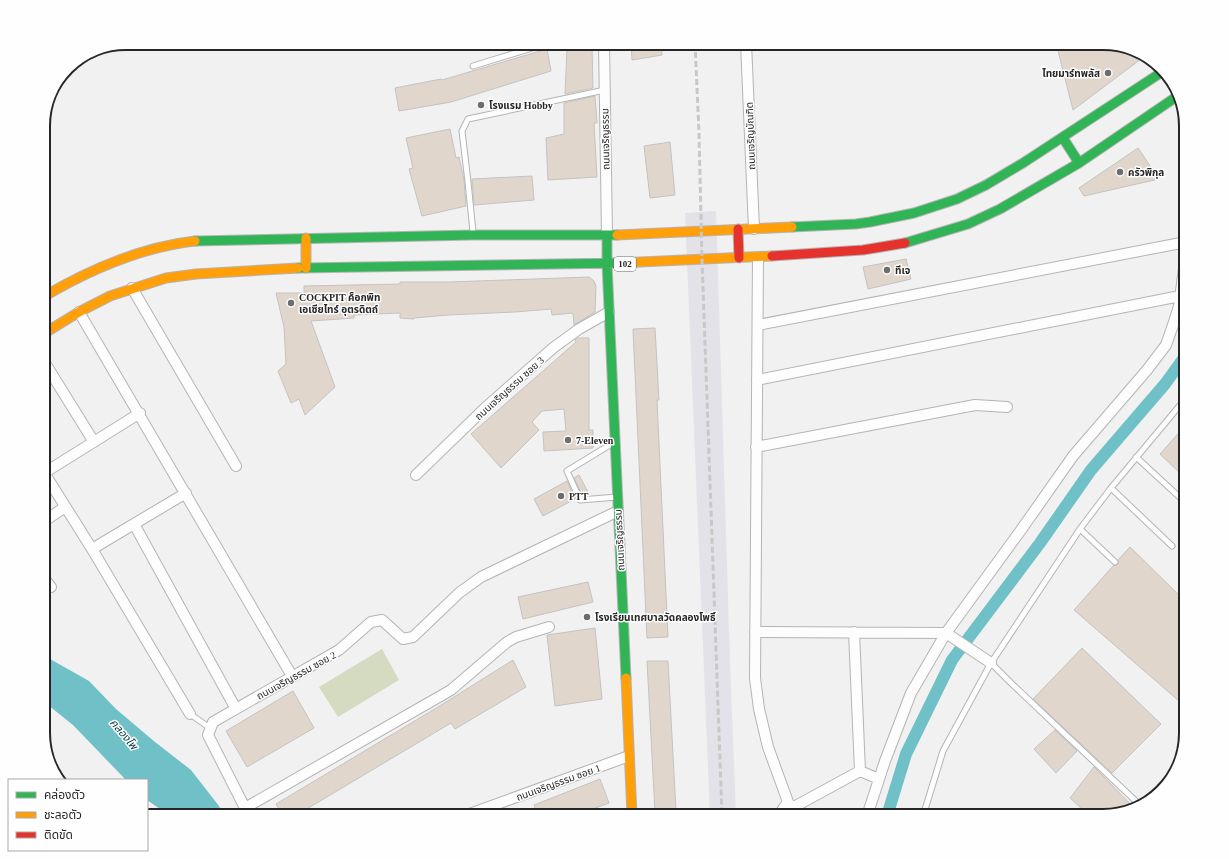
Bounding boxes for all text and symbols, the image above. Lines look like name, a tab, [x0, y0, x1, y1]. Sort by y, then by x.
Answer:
place label: ไทยมาร์ทพลัส	[1042, 68, 1100, 79]
marker: ไทยมาร์ทพลัส	[1103, 68, 1113, 78]
marker: โรงแรม Hobby	[476, 100, 486, 110]
place label: โรงแรม Hobby	[489, 100, 553, 111]
street label: ถนนเจริญบัณฑิต	[744, 102, 757, 170]
street label: ถนนเจริญธรรม	[599, 108, 612, 170]
marker: ครัวพิกุล	[1115, 167, 1125, 177]
place label: ครัวพิกุล	[1128, 167, 1164, 179]
road number: 102	[614, 257, 636, 271]
marker: ทีเจ	[882, 265, 892, 275]
place label: ทีเจ	[895, 265, 911, 276]
place label: COCKPIT ค็อกพิท เอเซียไทร์ อุตรดิตถ์	[299, 292, 380, 316]
marker: COCKPIT ค็อกพิท เอเซียไทร์ อุตรดิตถ์	[286, 298, 296, 308]
street label: ถนนเจริญธรรม ซอย 3	[473, 355, 546, 422]
marker: 7-Eleven	[563, 435, 573, 445]
place label: 7-Eleven	[576, 435, 614, 446]
marker: PTT	[556, 491, 566, 501]
place label: PTT	[569, 491, 589, 502]
street label: ถนนเจริญธรรม	[612, 509, 627, 571]
place label: โรงเรียนเทศบาลวัดคลองโพธิ์	[595, 611, 717, 623]
marker: โรงเรียนเทศบาลวัดคลองโพธิ์	[582, 612, 592, 622]
street label: ถนนเจริญธรรม ซอย 2	[255, 649, 338, 702]
water label: คลองโพ	[108, 716, 141, 753]
street label: ถนนเจริญธรรม ซอย 1	[515, 762, 602, 803]
legend	[8, 779, 148, 851]
text: คล่องตัว	[44, 788, 85, 802]
text: ชะลอตัว	[44, 808, 82, 822]
text: ติดขัด	[44, 828, 73, 842]

